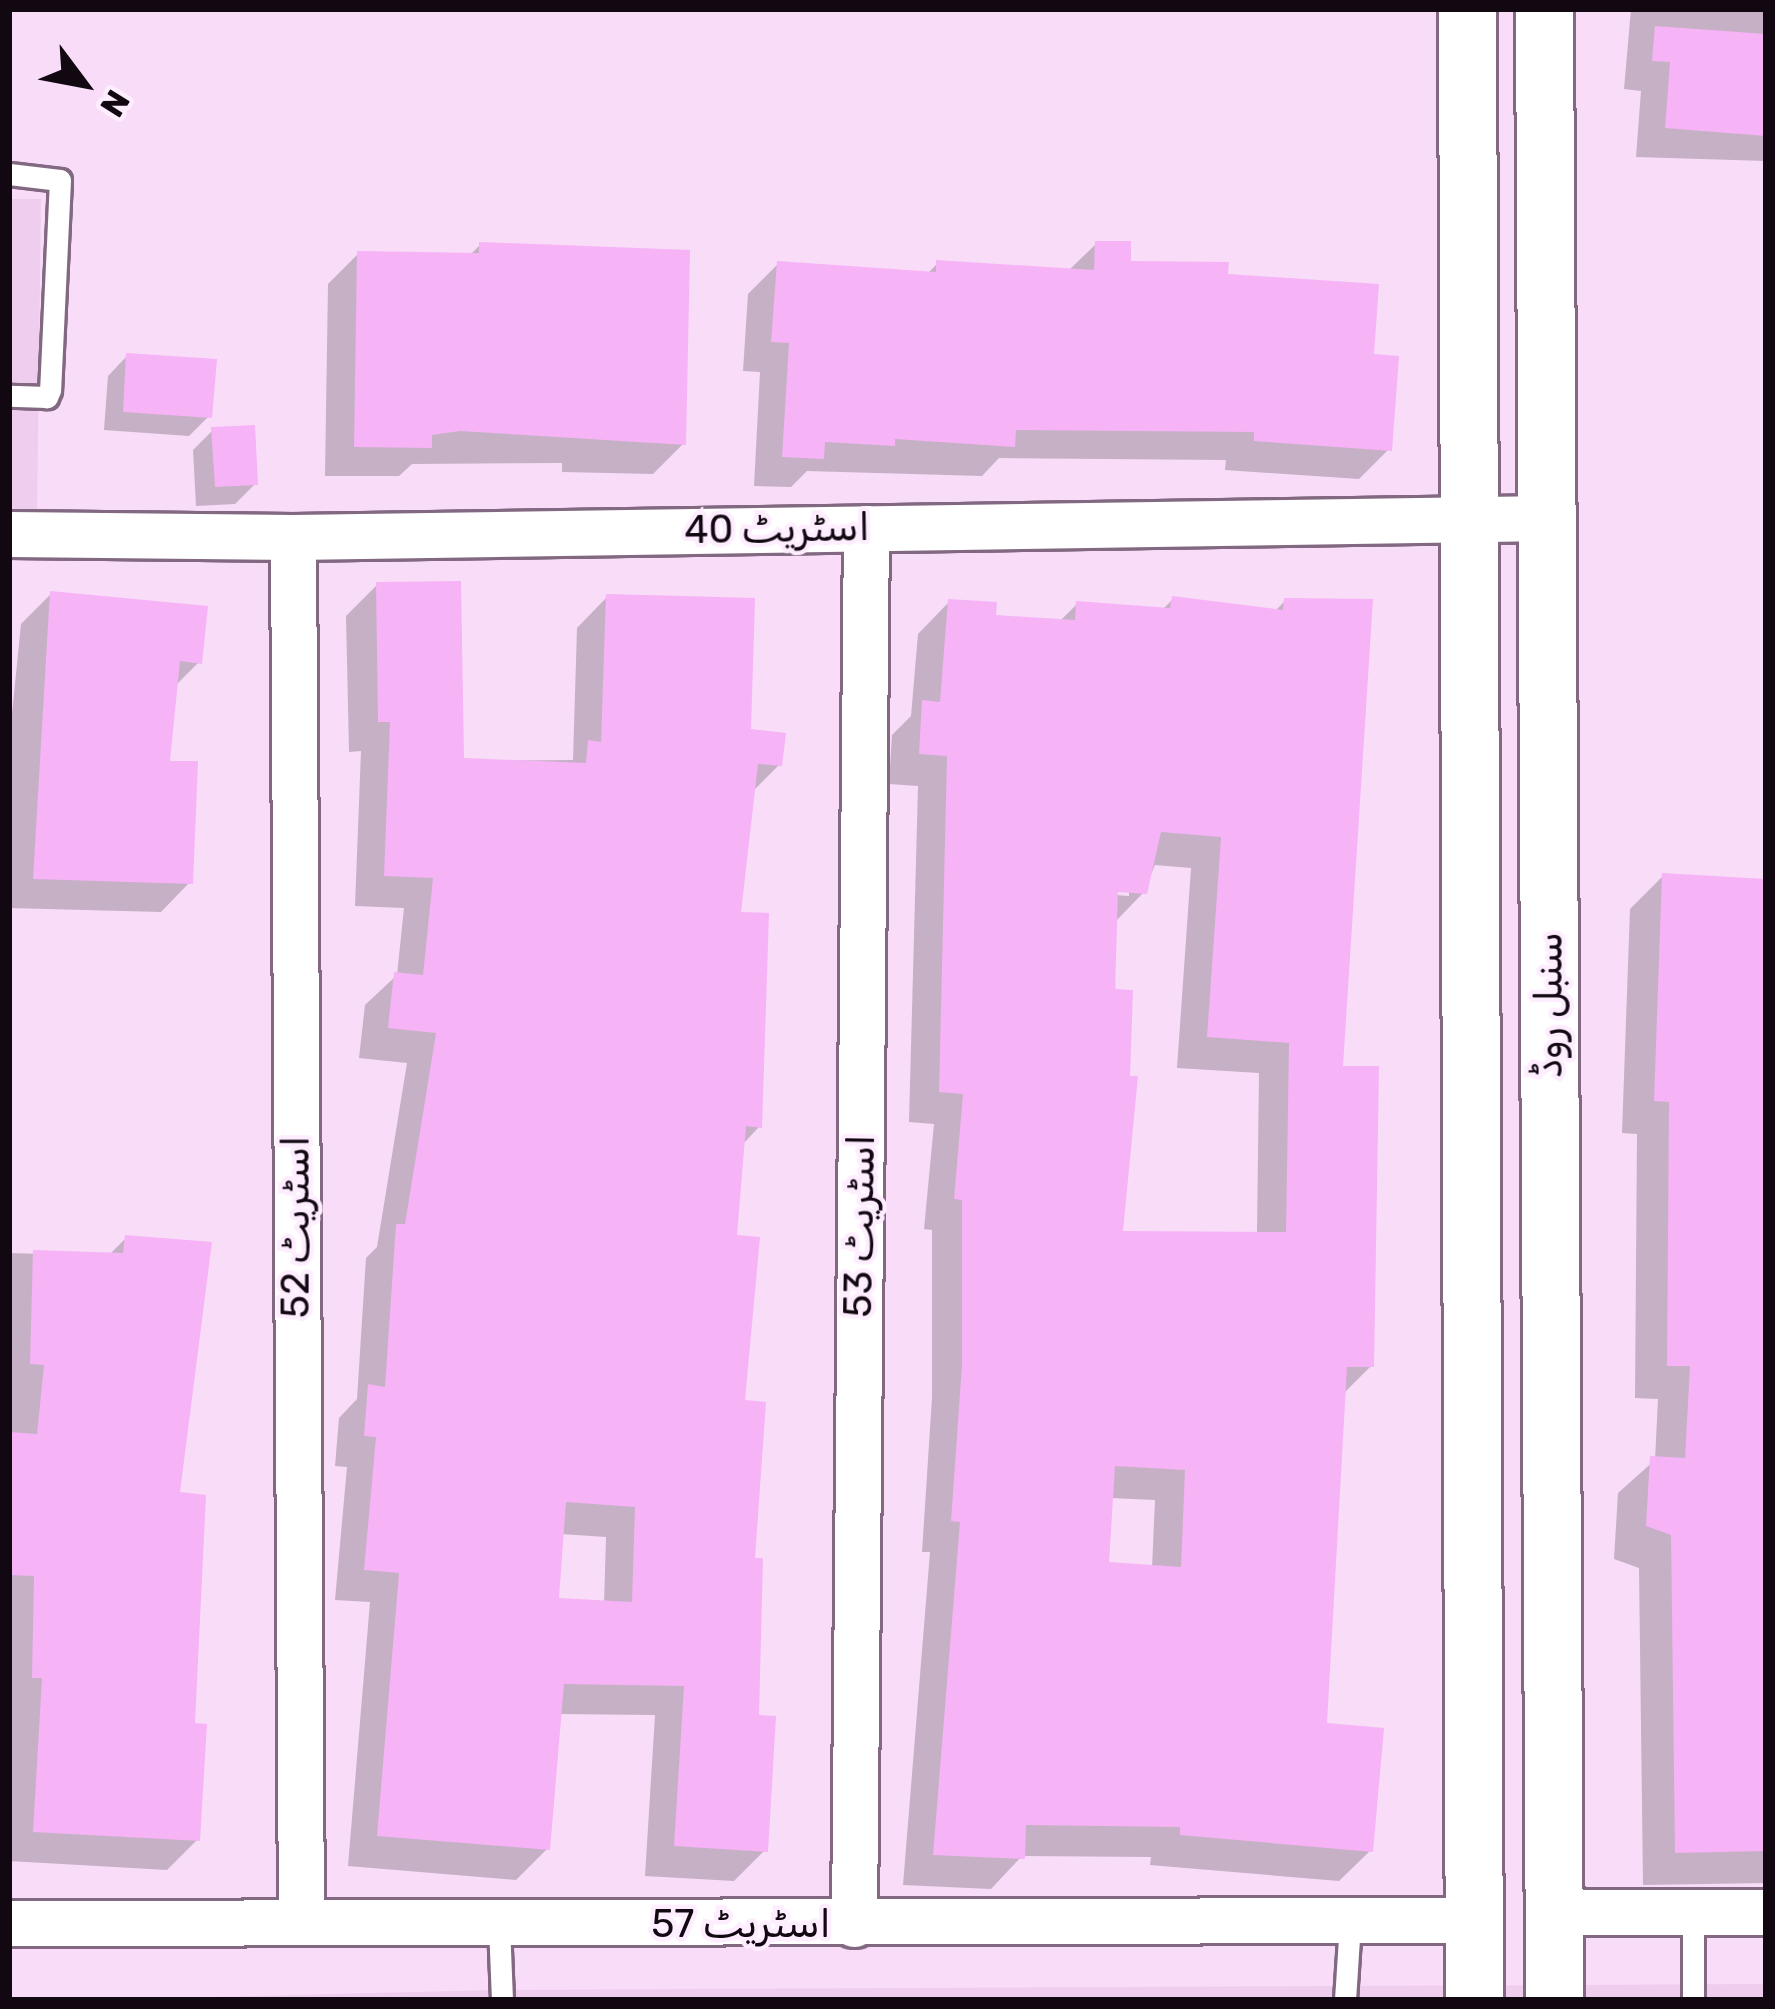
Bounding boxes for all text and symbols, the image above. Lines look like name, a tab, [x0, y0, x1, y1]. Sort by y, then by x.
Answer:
north arrow	[24, 24, 144, 144]
text: N	[92, 83, 138, 124]
street label: اسٹریٹ 40	[684, 504, 870, 554]
street label: سنبل روڈ	[1526, 932, 1572, 1078]
street label: اسٹریٹ 53	[835, 1134, 885, 1318]
street label: اسٹریٹ 52	[273, 1136, 319, 1318]
street label: اسٹریٹ 57	[651, 1901, 831, 1947]

